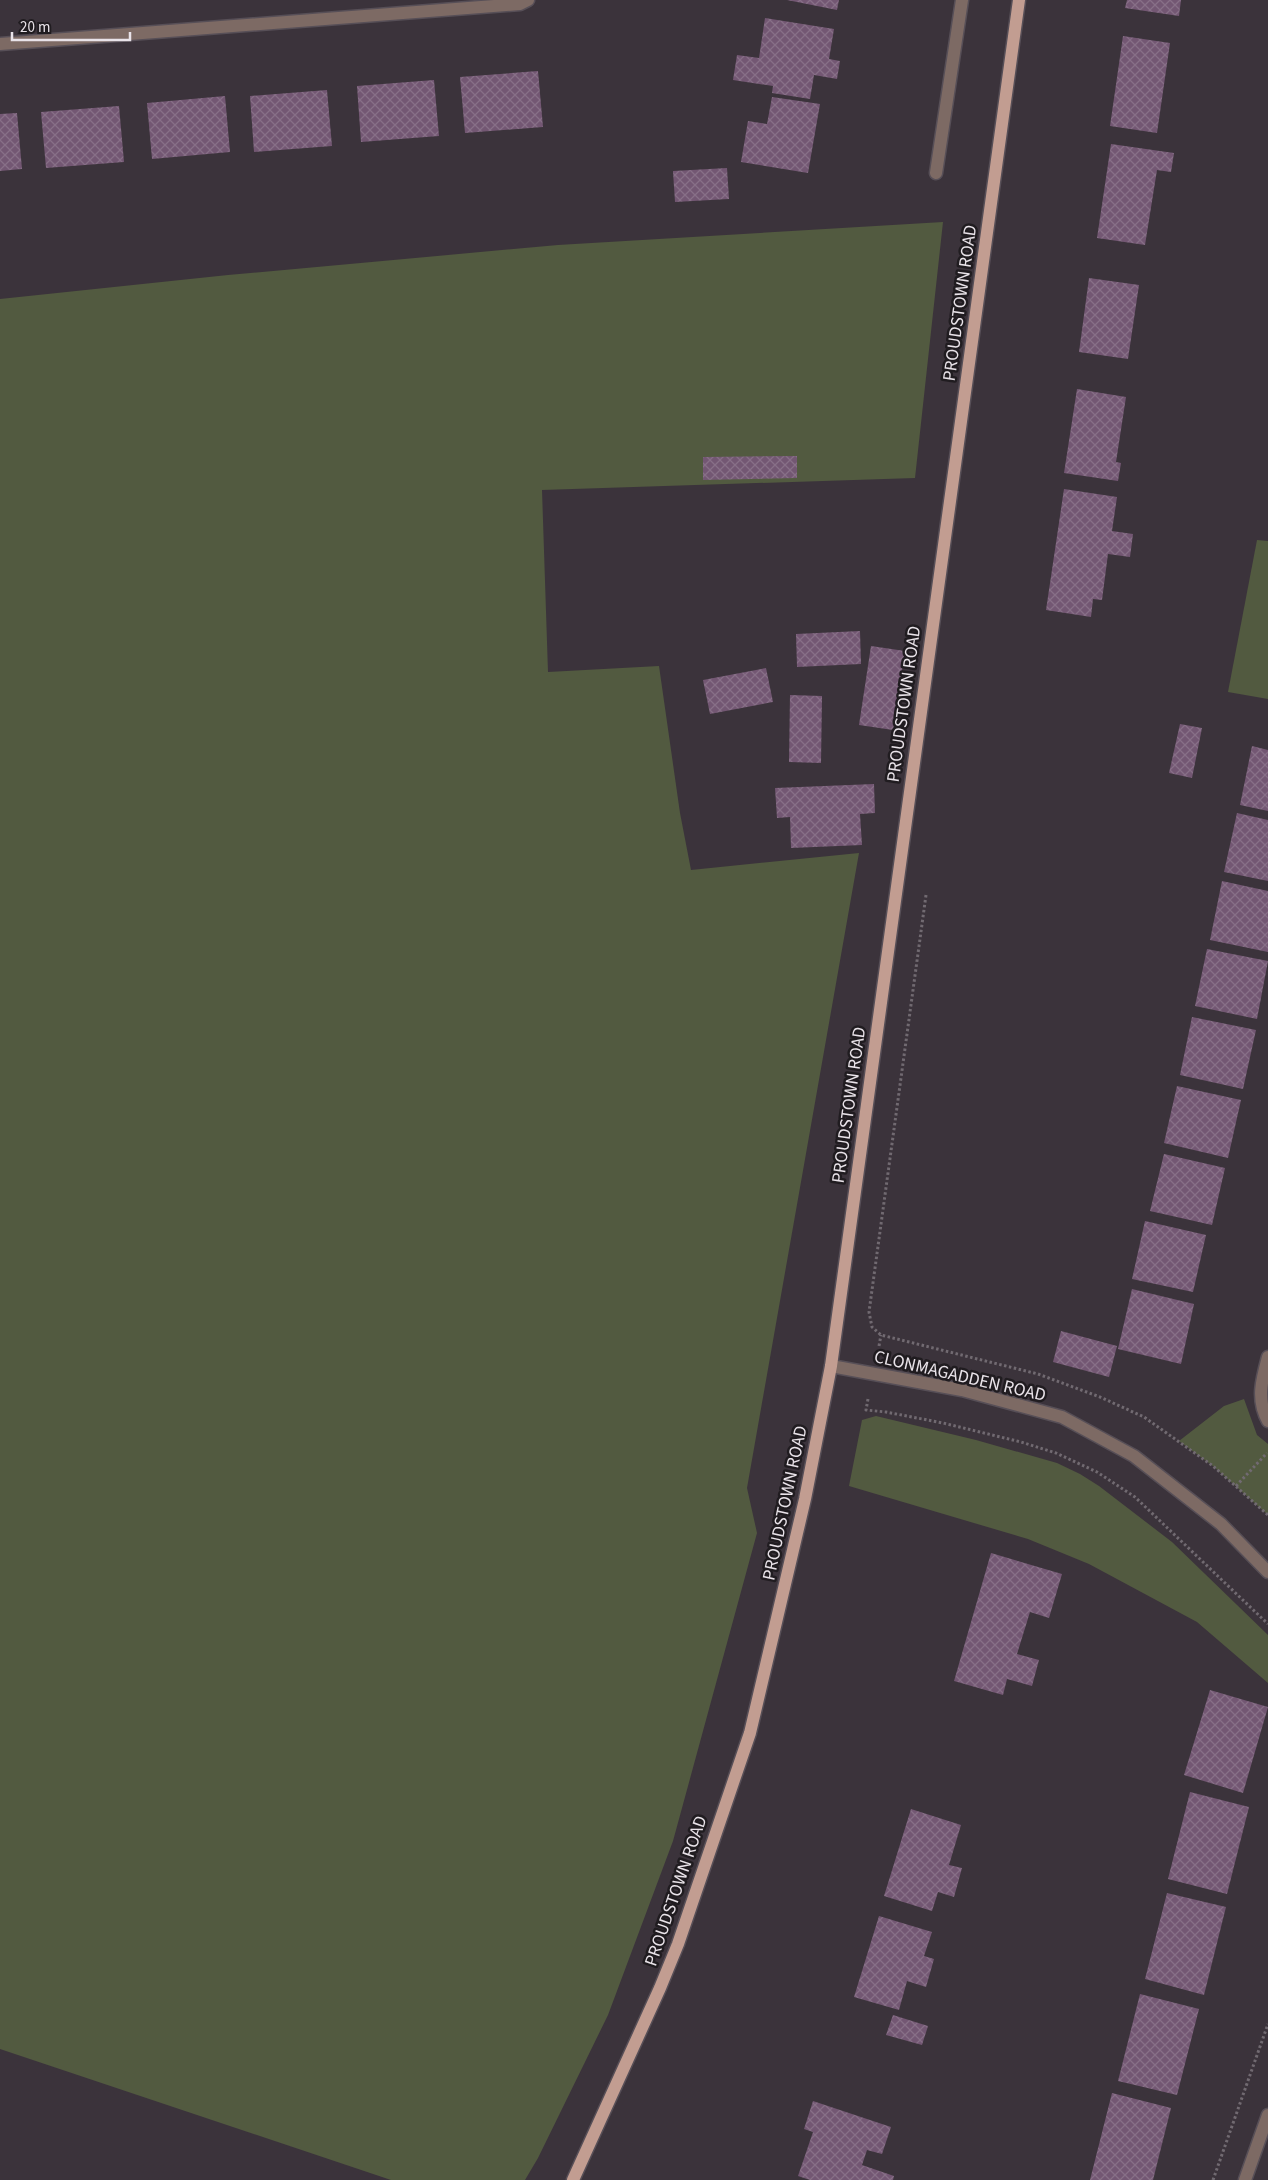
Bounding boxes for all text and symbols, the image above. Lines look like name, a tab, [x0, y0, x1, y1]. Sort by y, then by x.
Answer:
scale bar	[12, 10, 130, 42]
text: 20 m	[20, 17, 50, 38]
street label: PROUDSTOWN ROAD	[937, 223, 983, 383]
street label: PROUDSTOWN ROAD	[881, 624, 927, 784]
street label: PROUDSTOWN ROAD	[826, 1025, 872, 1185]
street label: CLONMAGADDEN ROAD	[872, 1344, 1048, 1408]
street label: PROUDSTOWN ROAD	[756, 1423, 814, 1583]
street label: PROUDSTOWN ROAD	[639, 1812, 713, 1970]

